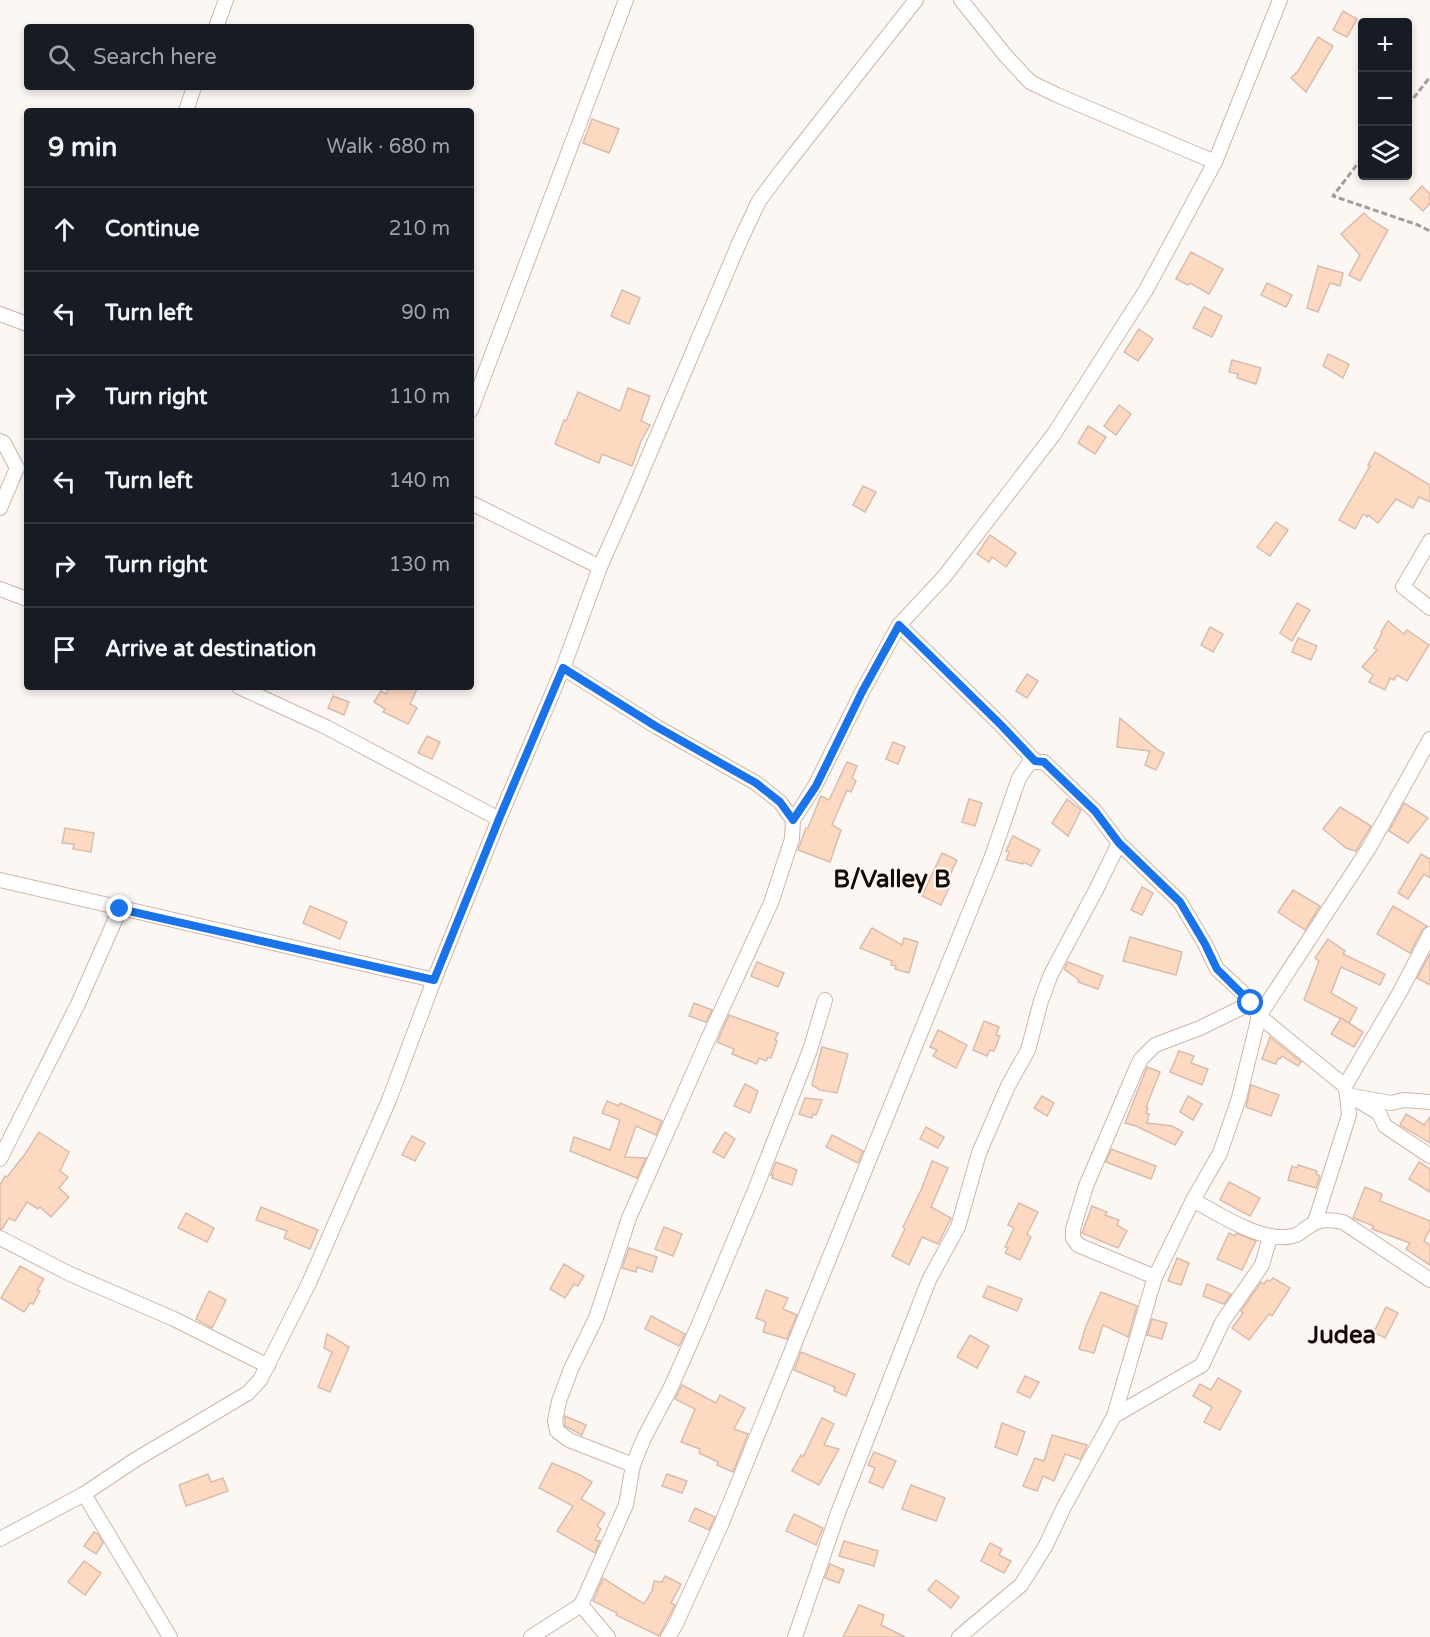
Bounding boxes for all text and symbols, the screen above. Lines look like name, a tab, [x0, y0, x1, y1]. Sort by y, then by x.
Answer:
map controls	[1358, 18, 1412, 180]
button: +	[1358, 18, 1412, 72]
search box	[24, 24, 474, 90]
icon: search	[45, 41, 78, 74]
text: Search here	[93, 44, 217, 70]
button: −	[1358, 72, 1412, 126]
button: layers	[1358, 126, 1412, 180]
text: 9 min	[48, 132, 117, 163]
text: Walk · 680 m	[327, 135, 450, 159]
icon: ahead	[48, 213, 81, 246]
text: Continue	[105, 216, 200, 242]
text: 210 m	[389, 217, 450, 241]
icon: left	[48, 297, 81, 330]
text: Turn left	[105, 300, 193, 326]
text: 90 m	[401, 301, 450, 325]
icon: right	[48, 381, 81, 414]
text: Turn right	[105, 384, 207, 410]
text: 110 m	[389, 385, 450, 409]
icon: left	[48, 465, 81, 498]
text: Turn left	[105, 468, 193, 494]
text: 140 m	[389, 469, 450, 493]
icon: right	[48, 549, 81, 582]
text: Turn right	[105, 552, 207, 578]
text: 130 m	[389, 553, 450, 577]
icon: arrive	[48, 633, 81, 666]
text: Arrive at destination	[105, 636, 316, 662]
district label: B/Valley B	[833, 865, 951, 894]
route end	[106, 895, 132, 921]
route start	[1237, 989, 1263, 1015]
district label: Judea	[1307, 1321, 1376, 1350]

